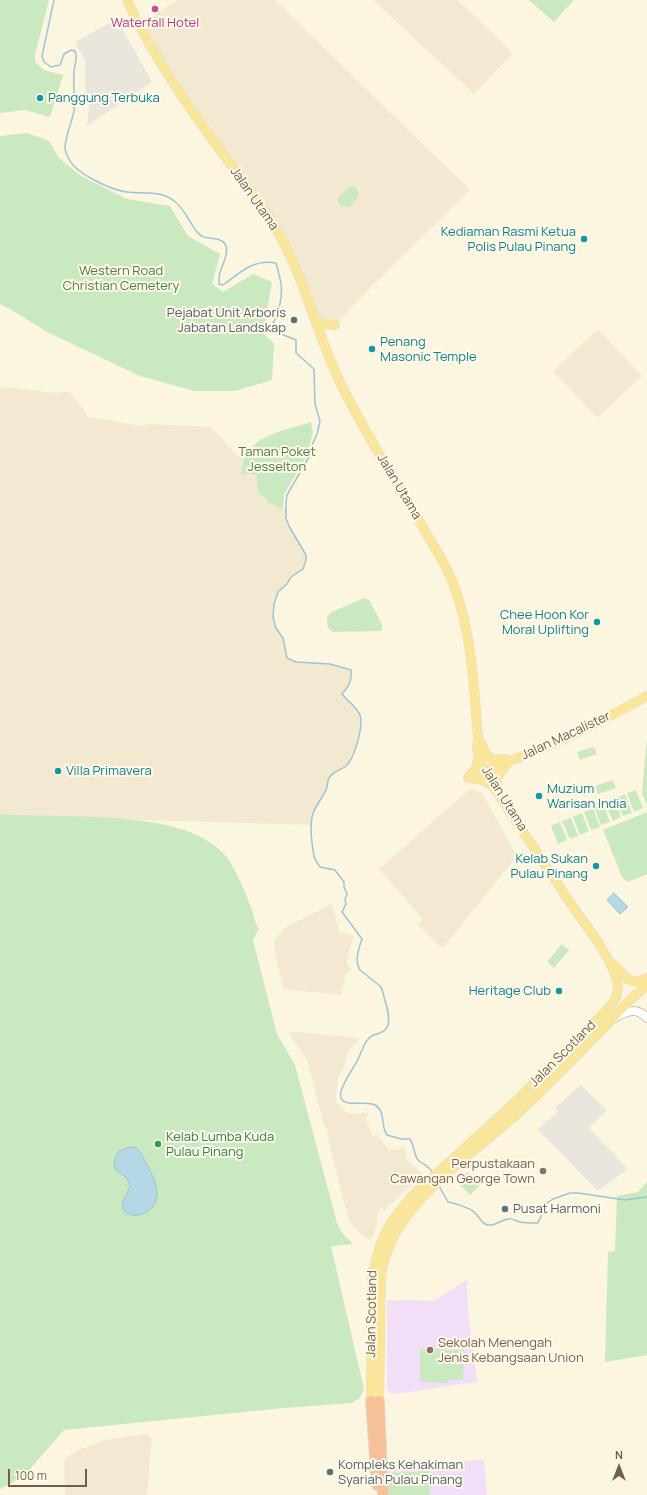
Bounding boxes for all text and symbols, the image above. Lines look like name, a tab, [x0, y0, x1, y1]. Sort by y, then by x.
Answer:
marker: Waterfall Hotel	[150, 4, 160, 14]
place label: Waterfall Hotel	[111, 15, 199, 31]
place label: Panggung Terbuka	[48, 90, 160, 106]
marker: Panggung Terbuka	[35, 93, 45, 103]
street label: Jalan Utama	[226, 164, 282, 234]
place label: Kediaman Rasmi Ketua Polis Pulau Pinang	[441, 224, 576, 255]
marker: Kediaman Rasmi Ketua Polis Pulau Pinang	[579, 234, 589, 244]
park label: Western Road Christian Cemetery	[63, 263, 179, 294]
place label: Pejabat Unit Arboris Jabatan Landskap	[167, 305, 286, 336]
marker: Pejabat Unit Arboris Jabatan Landskap	[289, 315, 299, 325]
place label: Penang Masonic Temple	[380, 334, 477, 365]
marker: Penang Masonic Temple	[367, 344, 377, 354]
park label: Taman Poket Jesselton	[238, 444, 316, 475]
street label: Jalan Utama	[373, 451, 425, 523]
place label: Chee Hoon Kor Moral Uplifting	[500, 607, 589, 638]
marker: Chee Hoon Kor Moral Uplifting	[592, 617, 602, 627]
street label: Jalan Macalister	[519, 709, 613, 763]
place label: Villa Primavera	[66, 763, 152, 779]
street label: Jalan Utama	[478, 764, 530, 834]
marker: Villa Primavera	[53, 766, 63, 776]
place label: Muzium Warisan India	[547, 781, 627, 812]
marker: Muzium Warisan India	[534, 791, 544, 801]
place label: Kelab Sukan Pulau Pinang	[511, 851, 588, 882]
marker: Kelab Sukan Pulau Pinang	[591, 861, 601, 871]
place label: Heritage Club	[469, 983, 551, 999]
marker: Heritage Club	[554, 986, 564, 996]
street label: Jalan Scotland	[527, 1018, 599, 1090]
place label: Kelab Lumba Kuda Pulau Pinang	[166, 1129, 274, 1160]
marker: Kelab Lumba Kuda Pulau Pinang	[153, 1139, 163, 1149]
place label: Perpustakaan Cawangan George Town	[390, 1156, 535, 1187]
marker: Perpustakaan Cawangan George Town	[538, 1166, 548, 1176]
place label: Pusat Harmoni	[513, 1201, 601, 1217]
marker: Pusat Harmoni	[500, 1204, 510, 1214]
street label: Jalan Scotland	[363, 1270, 381, 1358]
place label: Sekolah Menengah Jenis Kebangsaan Union	[438, 1335, 584, 1366]
marker: Sekolah Menengah Jenis Kebangsaan Union	[425, 1345, 435, 1355]
north arrow	[599, 1447, 639, 1487]
text: N	[615, 1447, 623, 1462]
place label: Kompleks Kehakiman Syariah Pulau Pinang	[338, 1457, 463, 1488]
scale bar	[10, 1461, 89, 1487]
text: 100 m	[15, 1467, 47, 1484]
marker: Kompleks Kehakiman Syariah Pulau Pinang	[325, 1467, 335, 1477]

